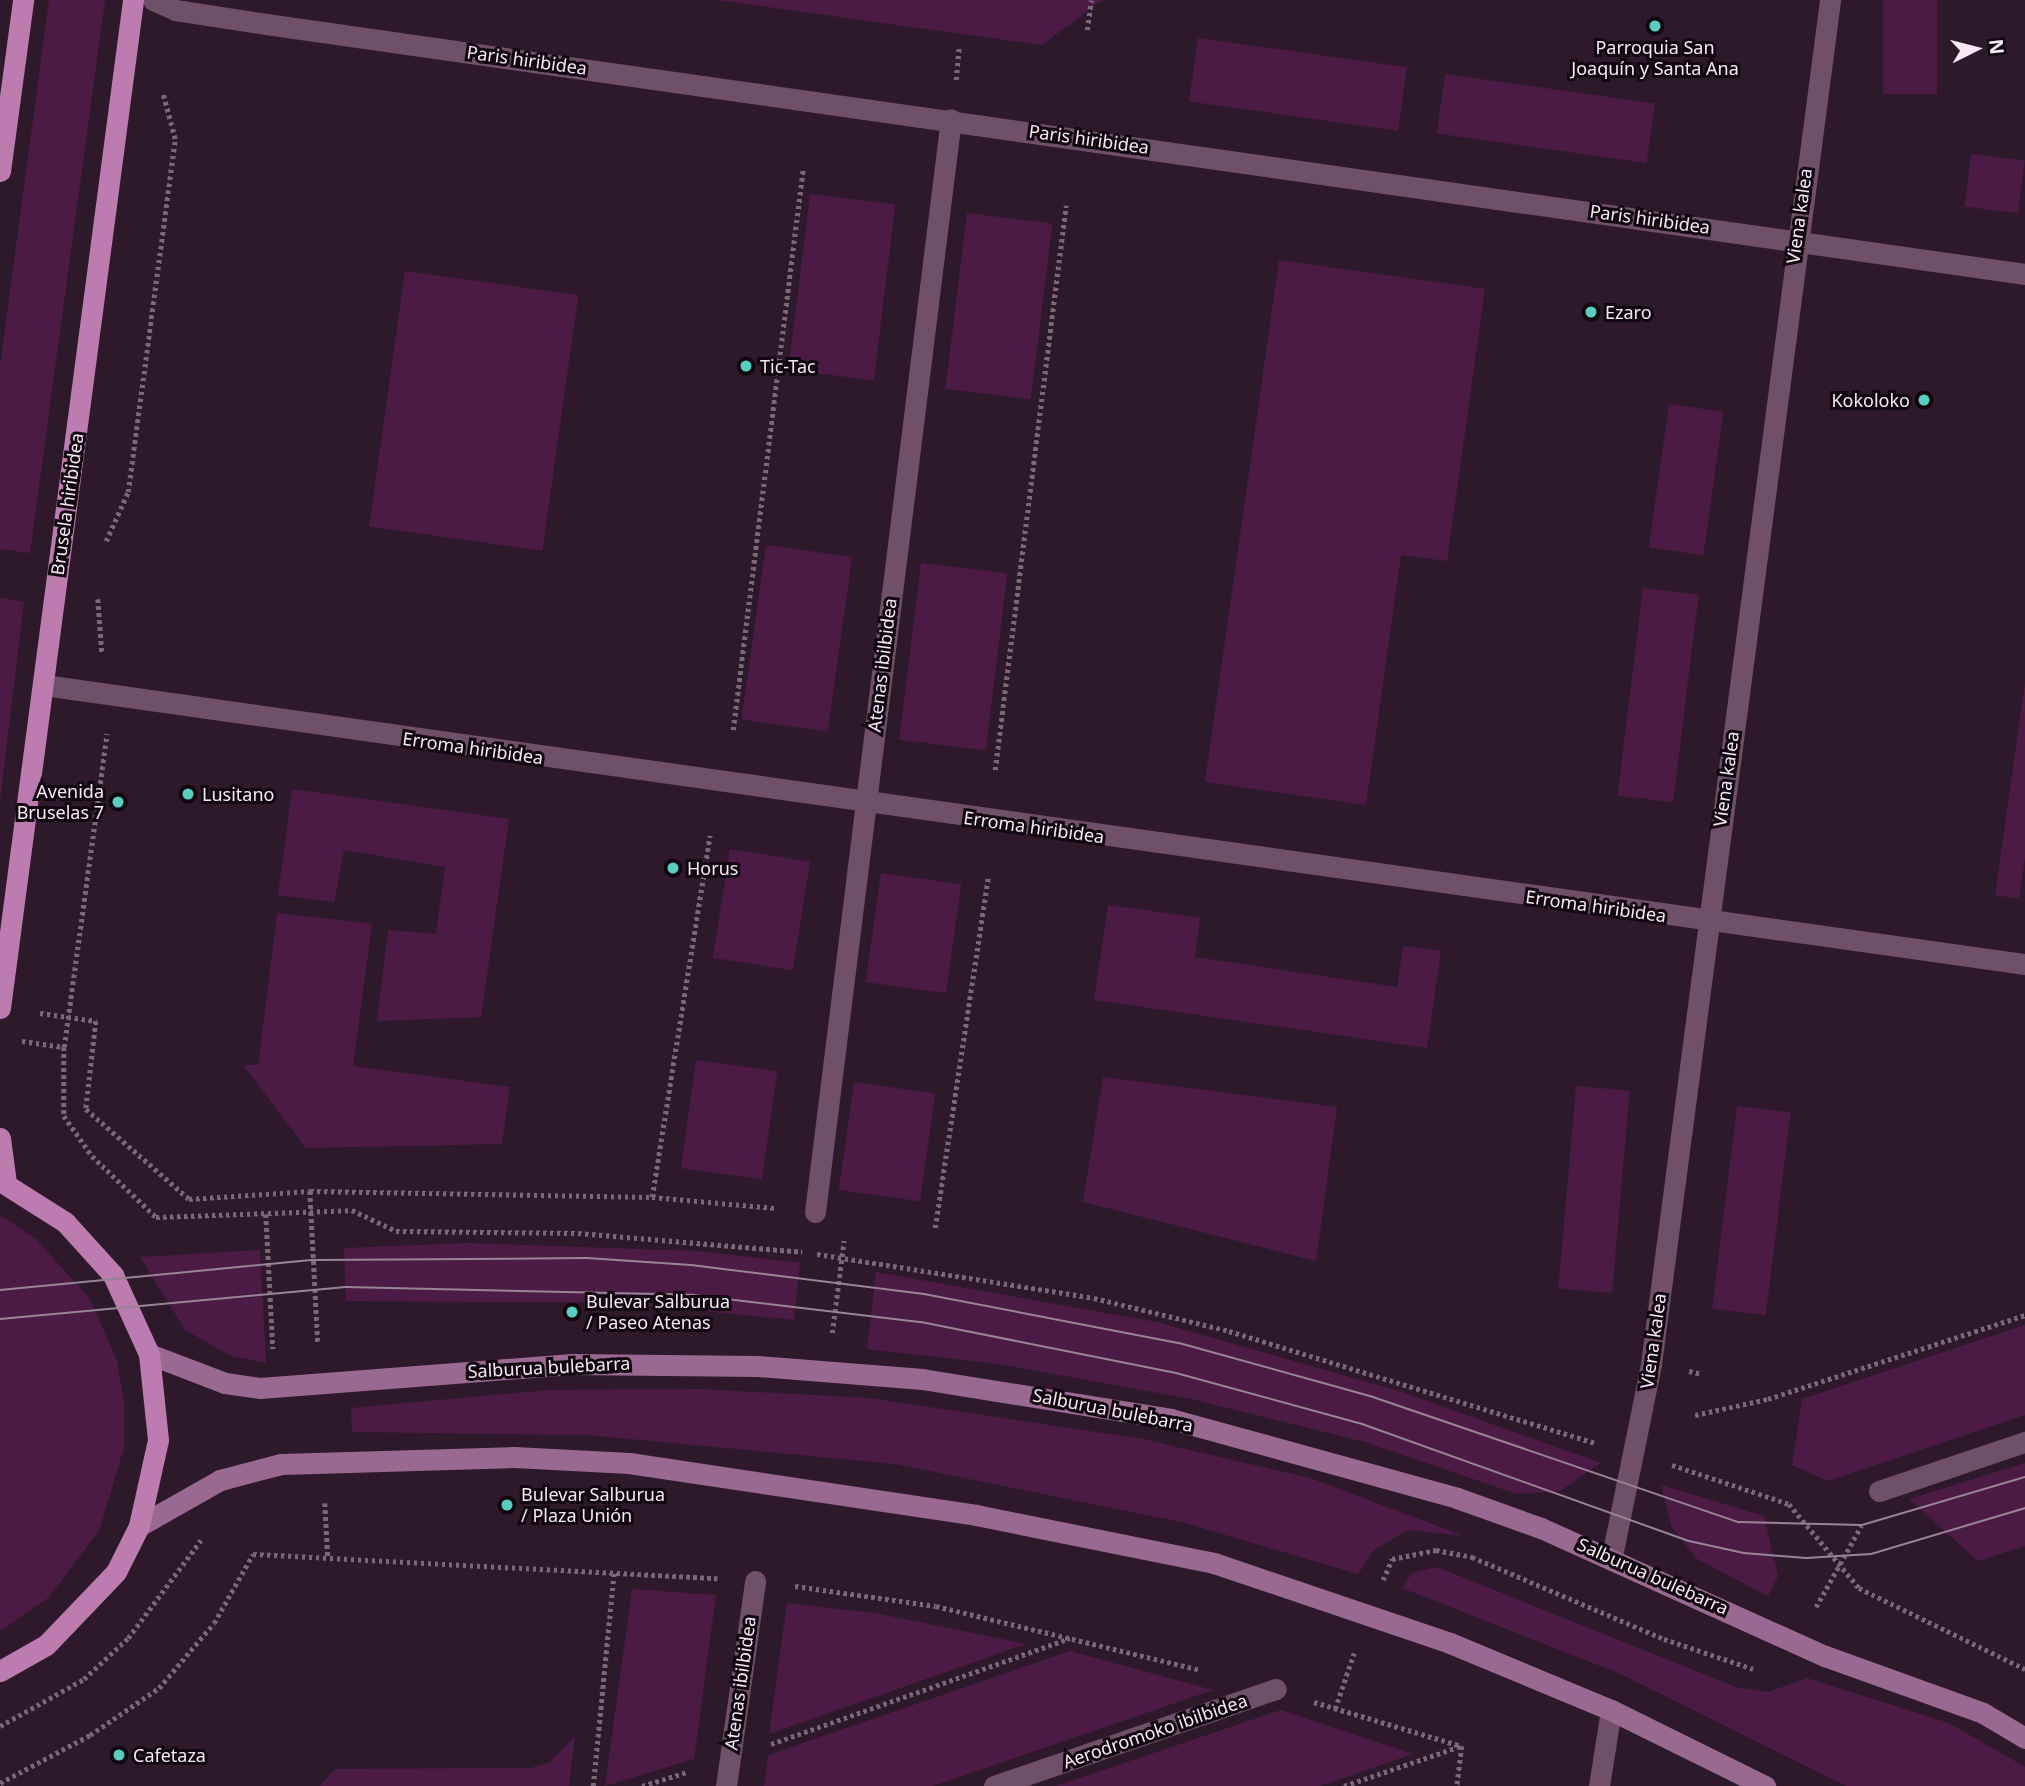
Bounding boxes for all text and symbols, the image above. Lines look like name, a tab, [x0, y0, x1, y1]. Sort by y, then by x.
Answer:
north arrow	[1941, 14, 2011, 84]
marker: Parroquia San Joaquín y Santa Ana	[1647, 18, 1663, 34]
place label: Parroquia San Joaquín y Santa Ana	[1571, 37, 1739, 80]
text: N	[1983, 38, 2011, 56]
street label: Paris hiribidea	[465, 41, 589, 79]
street label: Paris hiribidea	[1027, 120, 1151, 158]
street label: Viena kalea	[1782, 167, 1816, 265]
street label: Paris hiribidea	[1588, 200, 1712, 238]
place label: Ezaro	[1605, 301, 1652, 323]
marker: Ezaro	[1583, 304, 1599, 320]
place label: Tic-Tac	[760, 355, 816, 377]
marker: Tic-Tac	[738, 358, 754, 374]
place label: Kokoloko	[1831, 389, 1910, 411]
marker: Kokoloko	[1916, 392, 1932, 408]
street label: Brusela hiribidea	[46, 432, 88, 576]
street label: Atenas ibilbidea	[863, 597, 901, 733]
street label: Erroma hiribidea	[401, 727, 545, 769]
street label: Viena kalea	[1709, 730, 1743, 828]
place label: Avenida Bruselas 7	[17, 781, 104, 824]
place label: Lusitano	[202, 783, 274, 805]
marker: Lusitano	[180, 786, 196, 802]
marker: Avenida Bruselas 7	[110, 794, 126, 810]
street label: Erroma hiribidea	[962, 806, 1106, 848]
place label: Horus	[687, 857, 738, 879]
marker: Horus	[665, 860, 681, 876]
street label: Erroma hiribidea	[1524, 885, 1668, 927]
place label: Bulevar Salburua / Paseo Atenas	[586, 1291, 730, 1334]
street label: Viena kalea	[1636, 1292, 1670, 1390]
marker: Bulevar Salburua / Paseo Atenas	[564, 1304, 580, 1320]
street label: Salburua bulebarra	[467, 1352, 631, 1382]
street label: Salburua bulebarra	[1031, 1384, 1195, 1436]
place label: Bulevar Salburua / Plaza Unión	[521, 1484, 665, 1526]
marker: Bulevar Salburua / Plaza Unión	[499, 1497, 515, 1513]
street label: Salburua bulebarra	[1574, 1533, 1732, 1619]
street label: Atenas ibilbidea	[720, 1615, 760, 1751]
street label: Aerodromoko ibilbidea	[1060, 1689, 1250, 1773]
place label: Cafetaza	[133, 1744, 206, 1766]
marker: Cafetaza	[111, 1747, 127, 1763]

